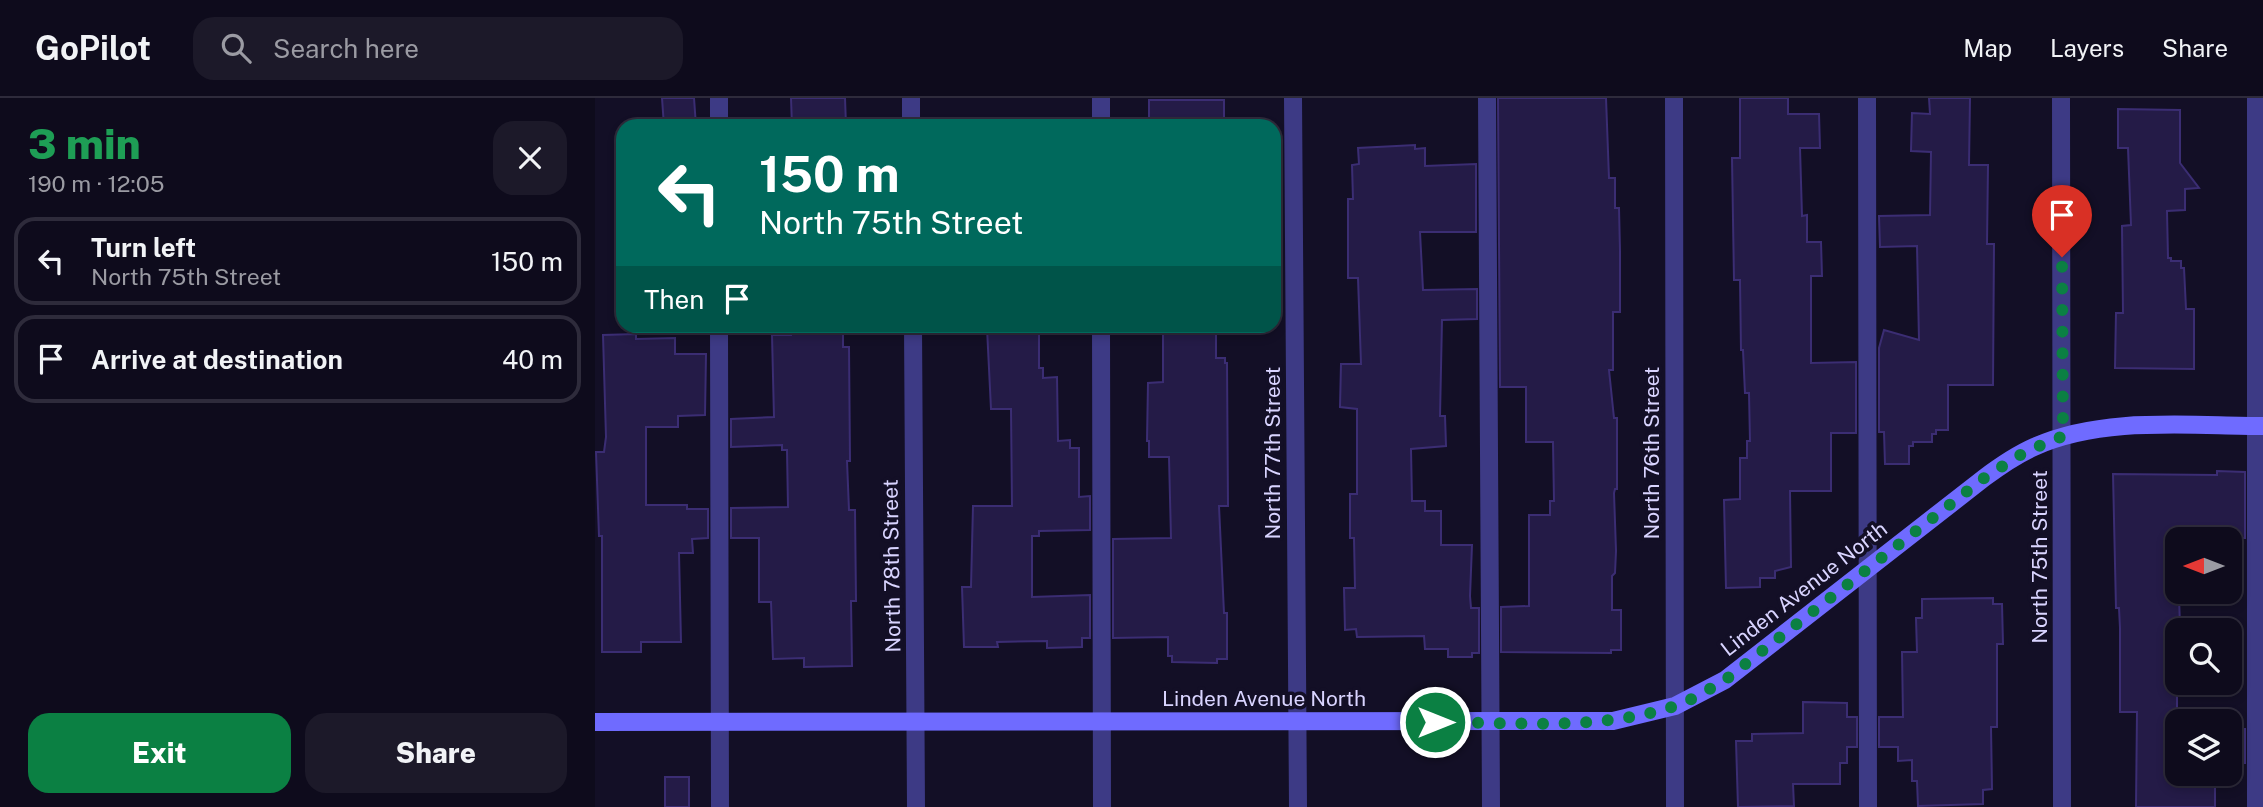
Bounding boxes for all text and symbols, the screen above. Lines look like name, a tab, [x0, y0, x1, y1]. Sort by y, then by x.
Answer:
search box	[193, 17, 683, 80]
text: GoPilot	[35, 29, 151, 67]
icon: search	[217, 29, 255, 67]
text: Search here	[273, 33, 419, 64]
text: Map	[1963, 34, 2012, 62]
text: Layers	[2050, 34, 2124, 62]
text: Share	[2162, 34, 2228, 62]
text: 3 min	[28, 119, 141, 168]
button: close	[493, 121, 567, 195]
text: 150 m	[759, 145, 900, 203]
icon: left	[644, 147, 735, 238]
text: 190 m · 12:05	[28, 170, 165, 197]
pin	[2032, 185, 2092, 257]
icon: arrive	[2043, 196, 2081, 234]
text: North 75th Street	[759, 204, 1024, 241]
text: Turn left	[91, 232, 196, 263]
icon: left	[32, 242, 70, 280]
text: 150 m	[491, 246, 563, 277]
text: North 75th Street	[91, 263, 281, 290]
icon: arrive	[718, 280, 756, 318]
text: Then	[644, 284, 704, 315]
icon: arrive	[32, 340, 70, 378]
text: Arrive at destination	[91, 344, 343, 375]
text: 40 m	[502, 344, 563, 375]
street label: North 77th Street	[1260, 366, 1285, 540]
street label: North 76th Street	[1639, 367, 1664, 539]
street label: North 75th Street	[2027, 470, 2052, 644]
street label: North 78th Street	[877, 479, 906, 653]
street label: Linden Avenue North	[1716, 516, 1892, 661]
north arrow	[2165, 527, 2242, 604]
map controls	[2165, 527, 2242, 786]
button: search	[2165, 618, 2242, 695]
position arrow	[1398, 685, 1472, 759]
street label: Linden Avenue North	[1162, 686, 1366, 711]
button: layers	[2165, 709, 2242, 786]
button: Exit	[28, 713, 291, 793]
button: Share	[305, 713, 567, 793]

